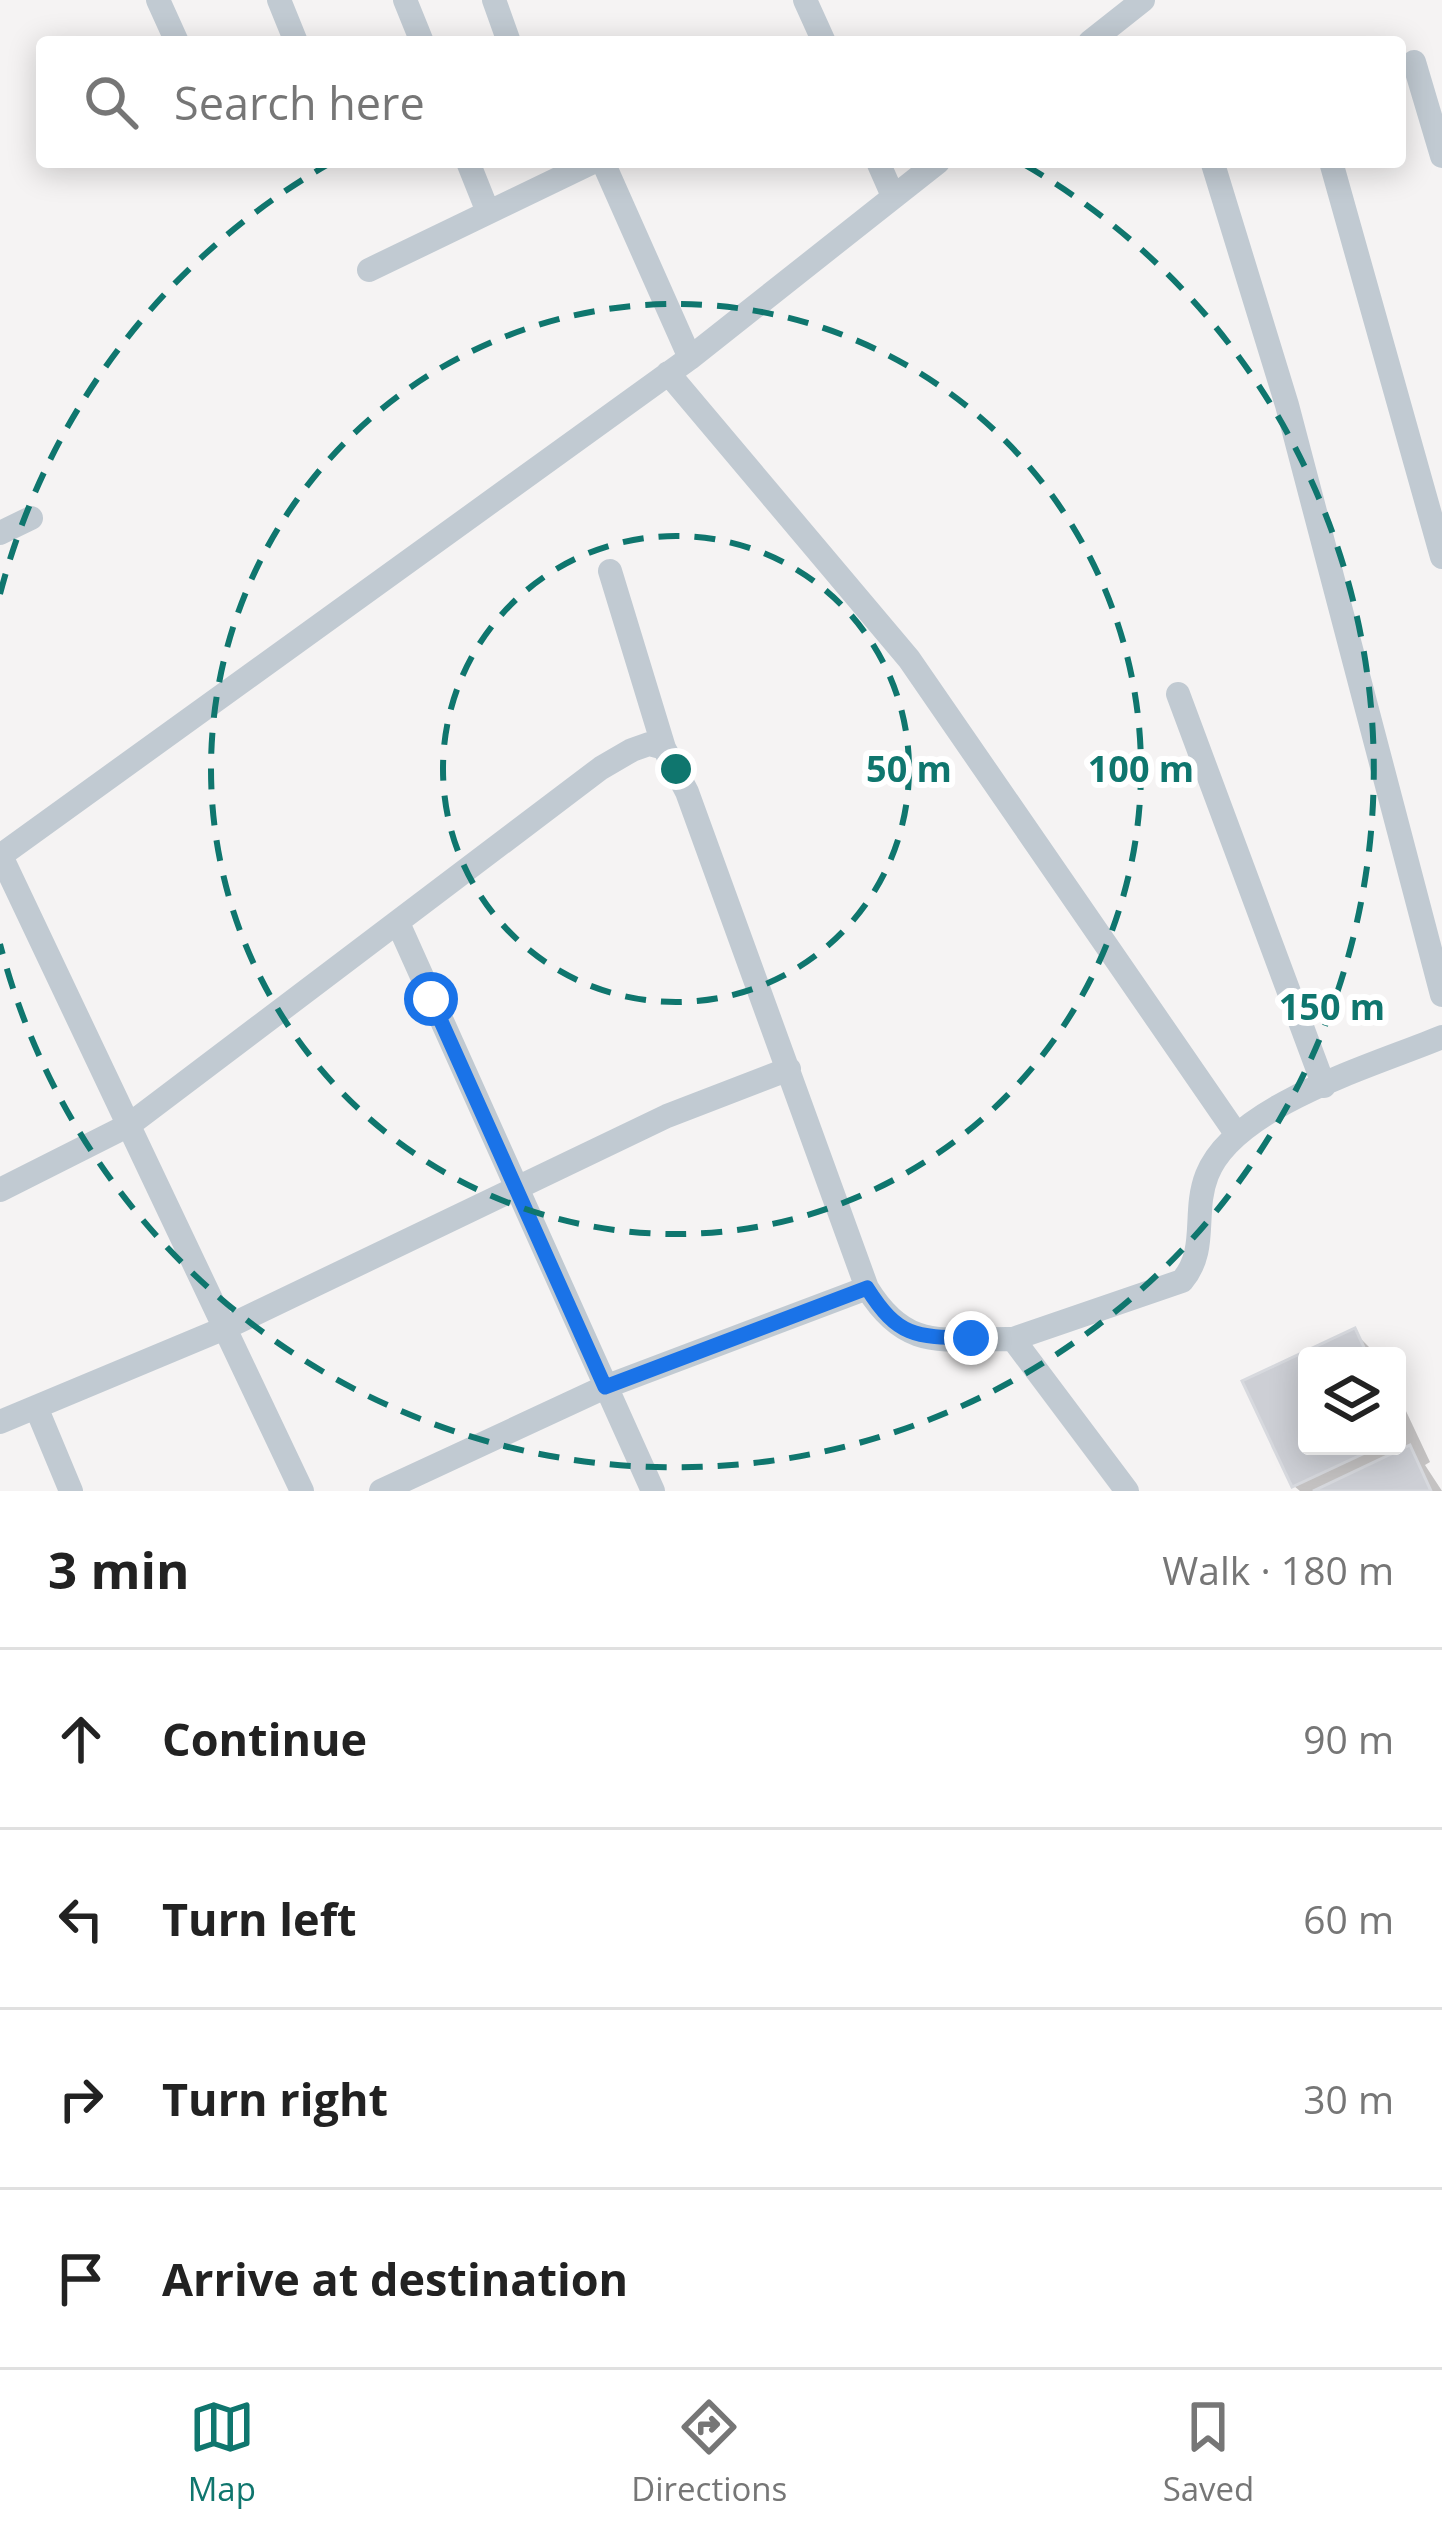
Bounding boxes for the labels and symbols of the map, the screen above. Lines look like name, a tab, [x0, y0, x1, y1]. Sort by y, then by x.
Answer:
text: 50 m	[866, 744, 952, 793]
text: 100 m	[1088, 744, 1194, 793]
centre of rings	[655, 748, 697, 790]
route start	[404, 972, 458, 1026]
text: 150 m	[1279, 982, 1385, 1031]
route end	[944, 1311, 998, 1365]

